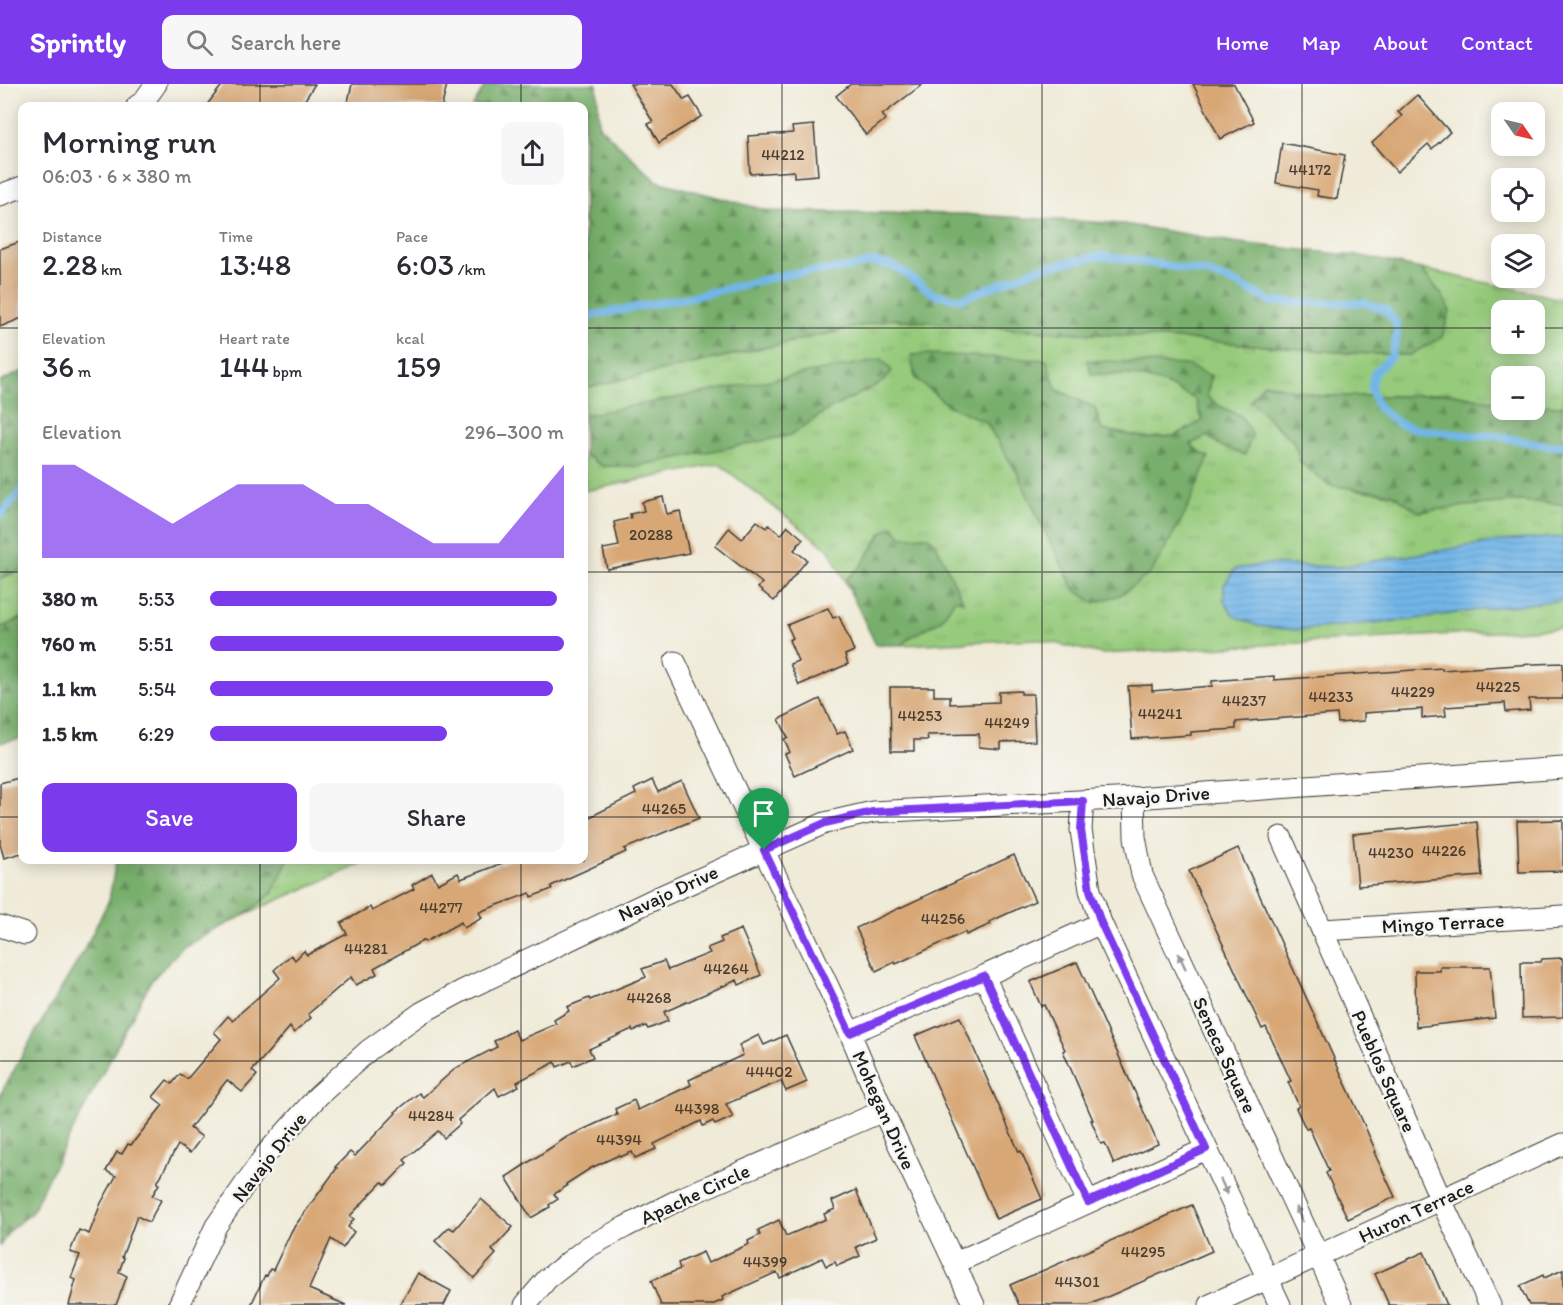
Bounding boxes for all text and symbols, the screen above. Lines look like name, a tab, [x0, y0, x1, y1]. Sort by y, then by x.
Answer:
search box	[162, 15, 582, 69]
text: Sprintly	[30, 25, 126, 59]
icon: search	[183, 26, 216, 59]
text: Search here	[231, 29, 341, 56]
text: Home	[1216, 30, 1269, 55]
text: Map	[1302, 30, 1341, 55]
text: About	[1374, 30, 1428, 55]
text: Contact	[1461, 30, 1533, 55]
north arrow	[1491, 102, 1545, 156]
map controls	[1491, 102, 1545, 420]
text: Morning run	[42, 122, 217, 161]
button: share	[501, 122, 564, 185]
house number: 44212	[761, 145, 805, 164]
house number: 44172	[1288, 160, 1332, 179]
text: 06:03 · 6 × 380 m	[42, 164, 192, 188]
button: locate	[1491, 168, 1545, 222]
text: Distance	[42, 227, 102, 246]
text: Time	[219, 227, 253, 246]
text: Pace	[396, 227, 428, 246]
button: layers	[1491, 234, 1545, 288]
text: 2.28	[42, 246, 97, 283]
text: 13:48	[219, 246, 291, 283]
text: 6:03	[396, 246, 454, 283]
text: km	[97, 260, 122, 279]
text: /km	[454, 260, 486, 279]
button: +	[1491, 300, 1545, 354]
text: Elevation	[42, 329, 106, 348]
text: Heart rate	[219, 329, 290, 348]
text: kcal	[396, 329, 424, 348]
text: 36	[42, 348, 74, 385]
text: 144	[219, 348, 269, 385]
text: 159	[396, 348, 441, 385]
text: m	[74, 362, 91, 381]
text: bpm	[269, 362, 302, 381]
button: −	[1491, 366, 1545, 420]
text: Elevation	[42, 420, 121, 444]
text: 296–300 m	[464, 420, 564, 444]
house number: 20288	[629, 525, 673, 544]
text: 380 m	[42, 587, 98, 611]
text: 5:53	[138, 587, 175, 611]
text: 760 m	[42, 632, 96, 656]
text: 5:51	[138, 632, 173, 656]
text: 1.1 km	[42, 677, 96, 701]
text: 5:54	[138, 677, 176, 701]
house number: 44225	[1476, 677, 1520, 696]
house number: 44229	[1391, 682, 1435, 701]
house number: 44233	[1308, 687, 1354, 706]
house number: 44237	[1222, 691, 1266, 710]
house number: 44241	[1138, 704, 1183, 723]
house number: 44253	[898, 706, 943, 725]
house number: 44249	[984, 713, 1030, 732]
text: 1.5 km	[42, 722, 98, 746]
text: 6:29	[138, 722, 174, 746]
street label: Navajo Drive	[1101, 780, 1211, 812]
button: Save	[42, 783, 297, 852]
button: Share	[309, 783, 564, 852]
pin	[738, 788, 789, 850]
icon: arrive	[747, 797, 780, 830]
house number: 44265	[642, 799, 686, 818]
house number: 44226	[1422, 841, 1466, 860]
house number: 44230	[1368, 843, 1414, 862]
street label: Navajo Drive	[614, 859, 722, 927]
house number: 44277	[419, 898, 463, 917]
street label: Mingo Terrace	[1381, 908, 1505, 938]
house number: 44256	[921, 909, 965, 928]
house number: 44281	[344, 939, 388, 958]
one-way arrow	[1177, 952, 1186, 969]
house number: 44264	[703, 959, 749, 978]
house number: 44268	[627, 988, 672, 1007]
street label: Seneca Square	[1188, 993, 1262, 1117]
street label: Pueblos Square	[1346, 1006, 1422, 1136]
street label: Mohegan Drive	[847, 1047, 921, 1173]
house number: 44402	[745, 1062, 793, 1081]
house number: 44398	[674, 1099, 720, 1118]
house number: 44284	[408, 1106, 454, 1125]
street label: Navajo Drive	[226, 1107, 312, 1207]
house number: 44394	[596, 1130, 642, 1149]
street label: Apache Circle	[637, 1158, 753, 1230]
street label: Huron Terrace	[1355, 1174, 1477, 1248]
one-way arrow	[1220, 1178, 1229, 1195]
one-way arrow	[1294, 1205, 1303, 1222]
house number: 44295	[1121, 1242, 1165, 1261]
house number: 44399	[743, 1252, 787, 1271]
house number: 44301	[1054, 1272, 1100, 1291]

